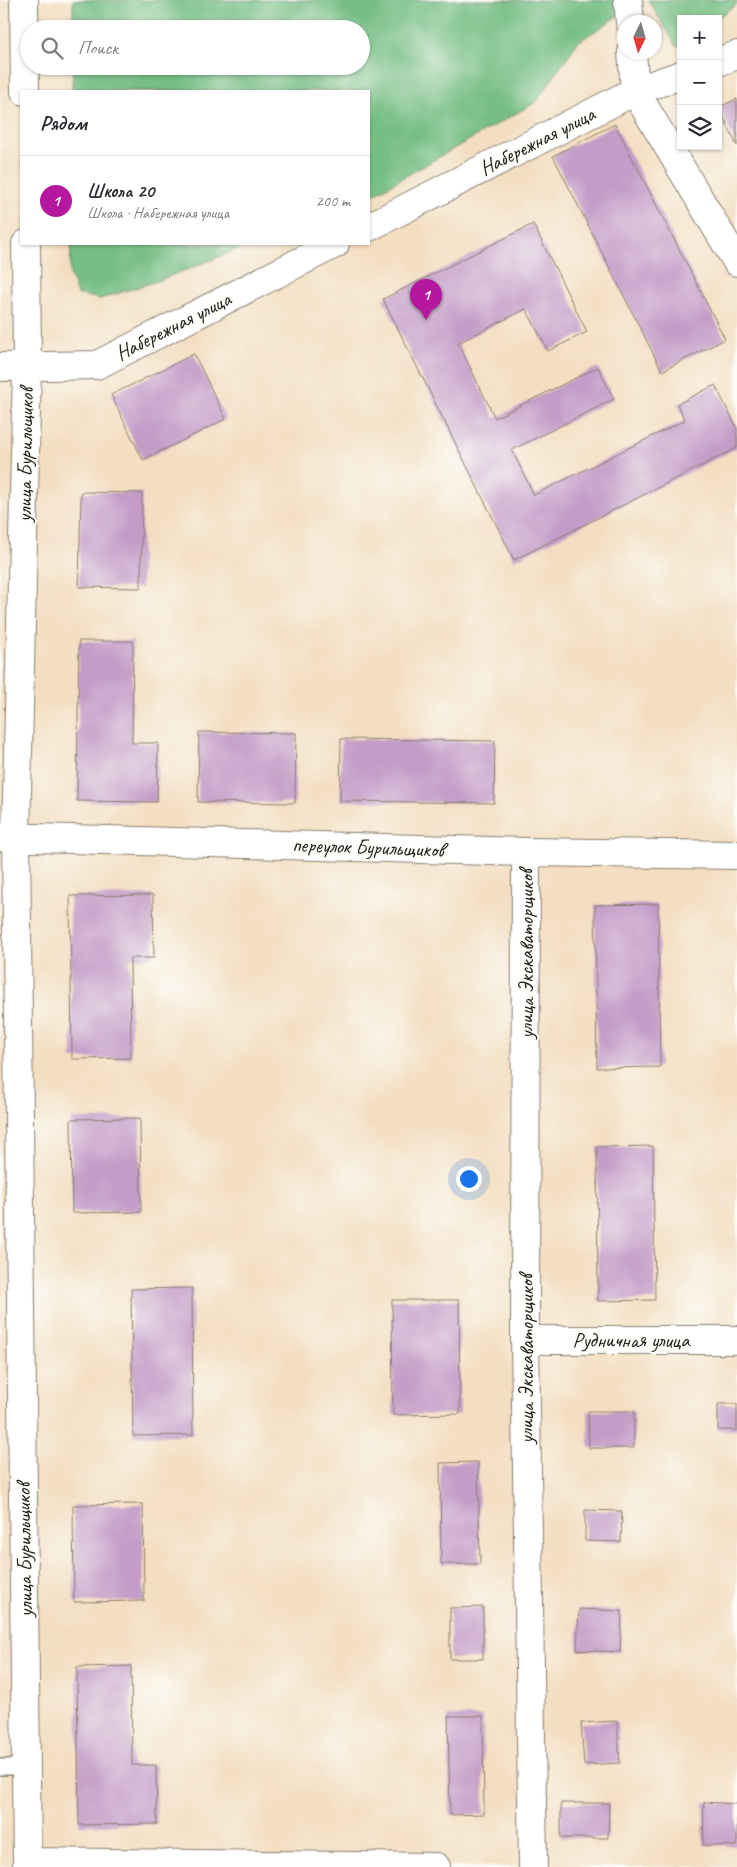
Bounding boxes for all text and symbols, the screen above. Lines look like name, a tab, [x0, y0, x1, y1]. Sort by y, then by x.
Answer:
north arrow	[617, 15, 662, 60]
map controls	[677, 15, 722, 150]
button: +	[677, 15, 722, 60]
search box	[20, 20, 370, 75]
icon: search	[38, 34, 66, 62]
text: Поиск	[78, 36, 118, 60]
button: −	[677, 60, 722, 105]
street label: Набережная улица	[475, 100, 600, 181]
button: layers	[677, 105, 722, 150]
text: Рядом	[40, 110, 87, 136]
text: Школа 20	[87, 179, 154, 203]
text: 1	[52, 191, 60, 211]
text: 200 m	[316, 191, 350, 211]
text: Школа · Набережная улица	[87, 203, 229, 223]
pin: 1	[410, 279, 442, 320]
street label: Набережная улица	[111, 285, 236, 366]
street label: улица Бурильщиков	[11, 384, 39, 524]
street label: переулок Бурильщиков	[292, 831, 449, 863]
street label: улица Экскаваторщиков	[513, 865, 539, 1041]
your location	[456, 1166, 482, 1192]
street label: улица Экскаваторщиков	[513, 1270, 539, 1446]
street label: Рудничная улица	[573, 1327, 691, 1353]
street label: улица Бурильщиков	[10, 1479, 38, 1619]

